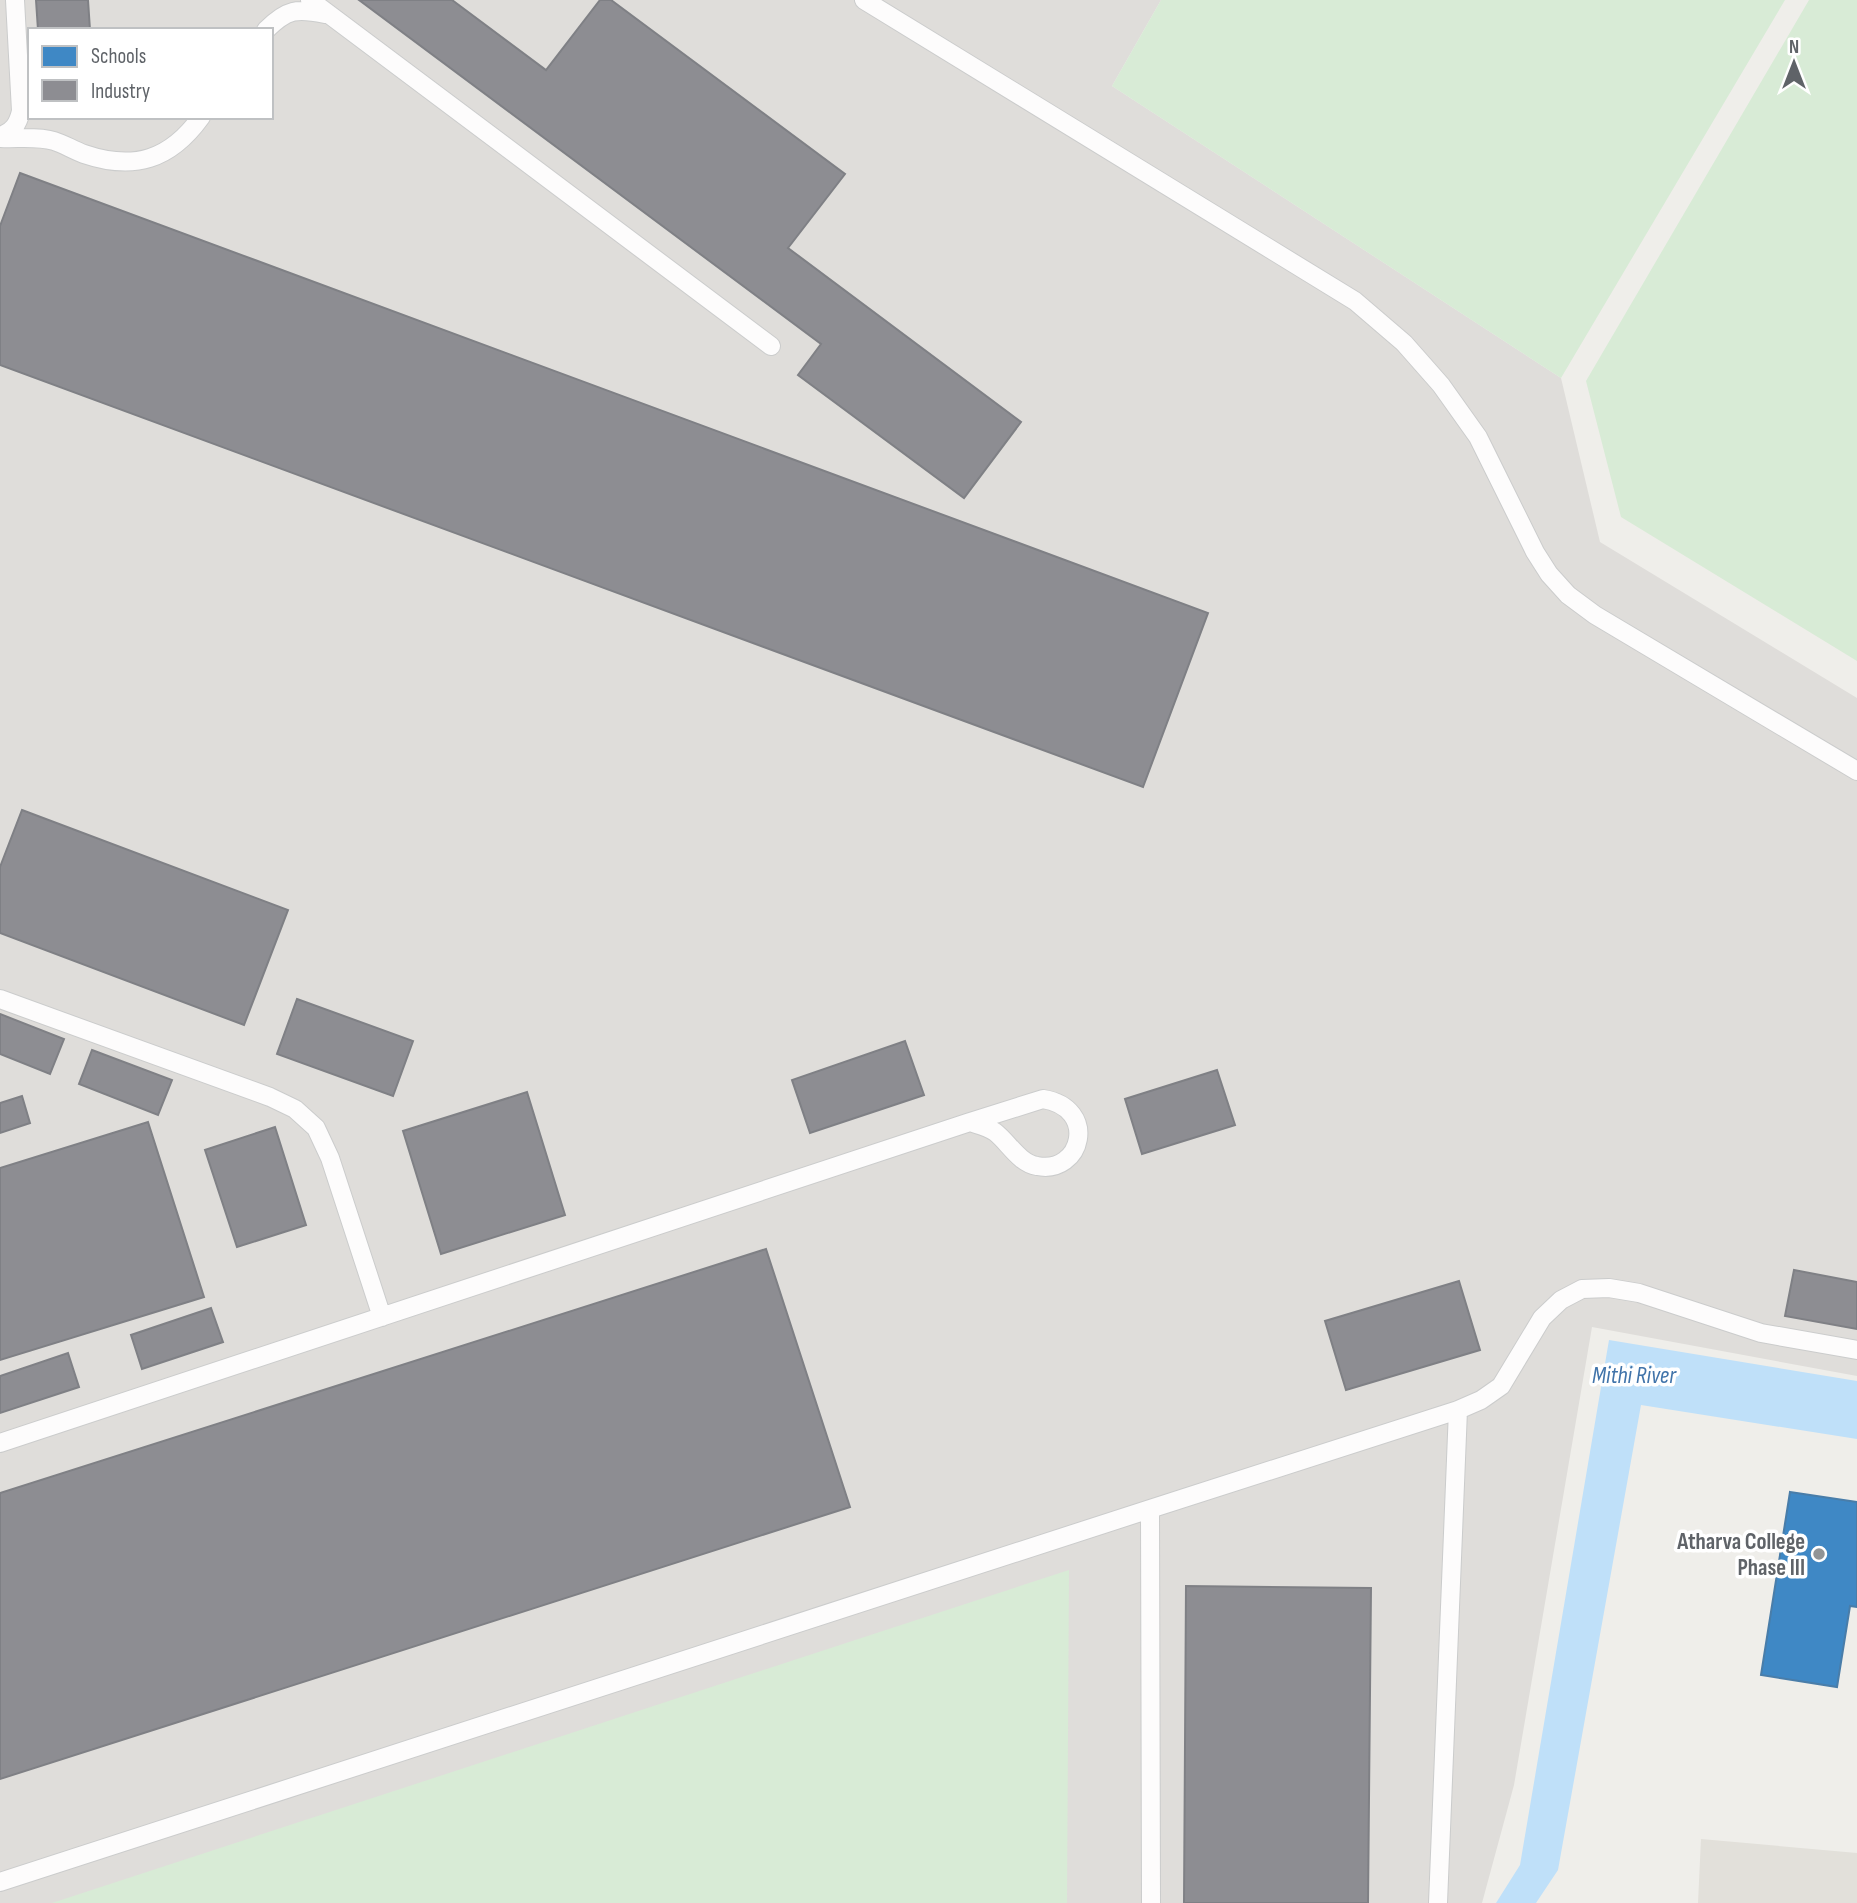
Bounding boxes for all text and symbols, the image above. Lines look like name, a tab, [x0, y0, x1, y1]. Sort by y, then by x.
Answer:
legend	[28, 28, 273, 119]
north arrow	[1759, 28, 1829, 98]
text: N	[1789, 36, 1799, 59]
text: Schools	[91, 44, 146, 69]
text: Industry	[91, 79, 150, 104]
water label: Mithi River	[1592, 1361, 1677, 1390]
place label: Atharva College Phase III	[1676, 1528, 1805, 1582]
marker: Atharva College Phase III	[1811, 1546, 1827, 1562]

